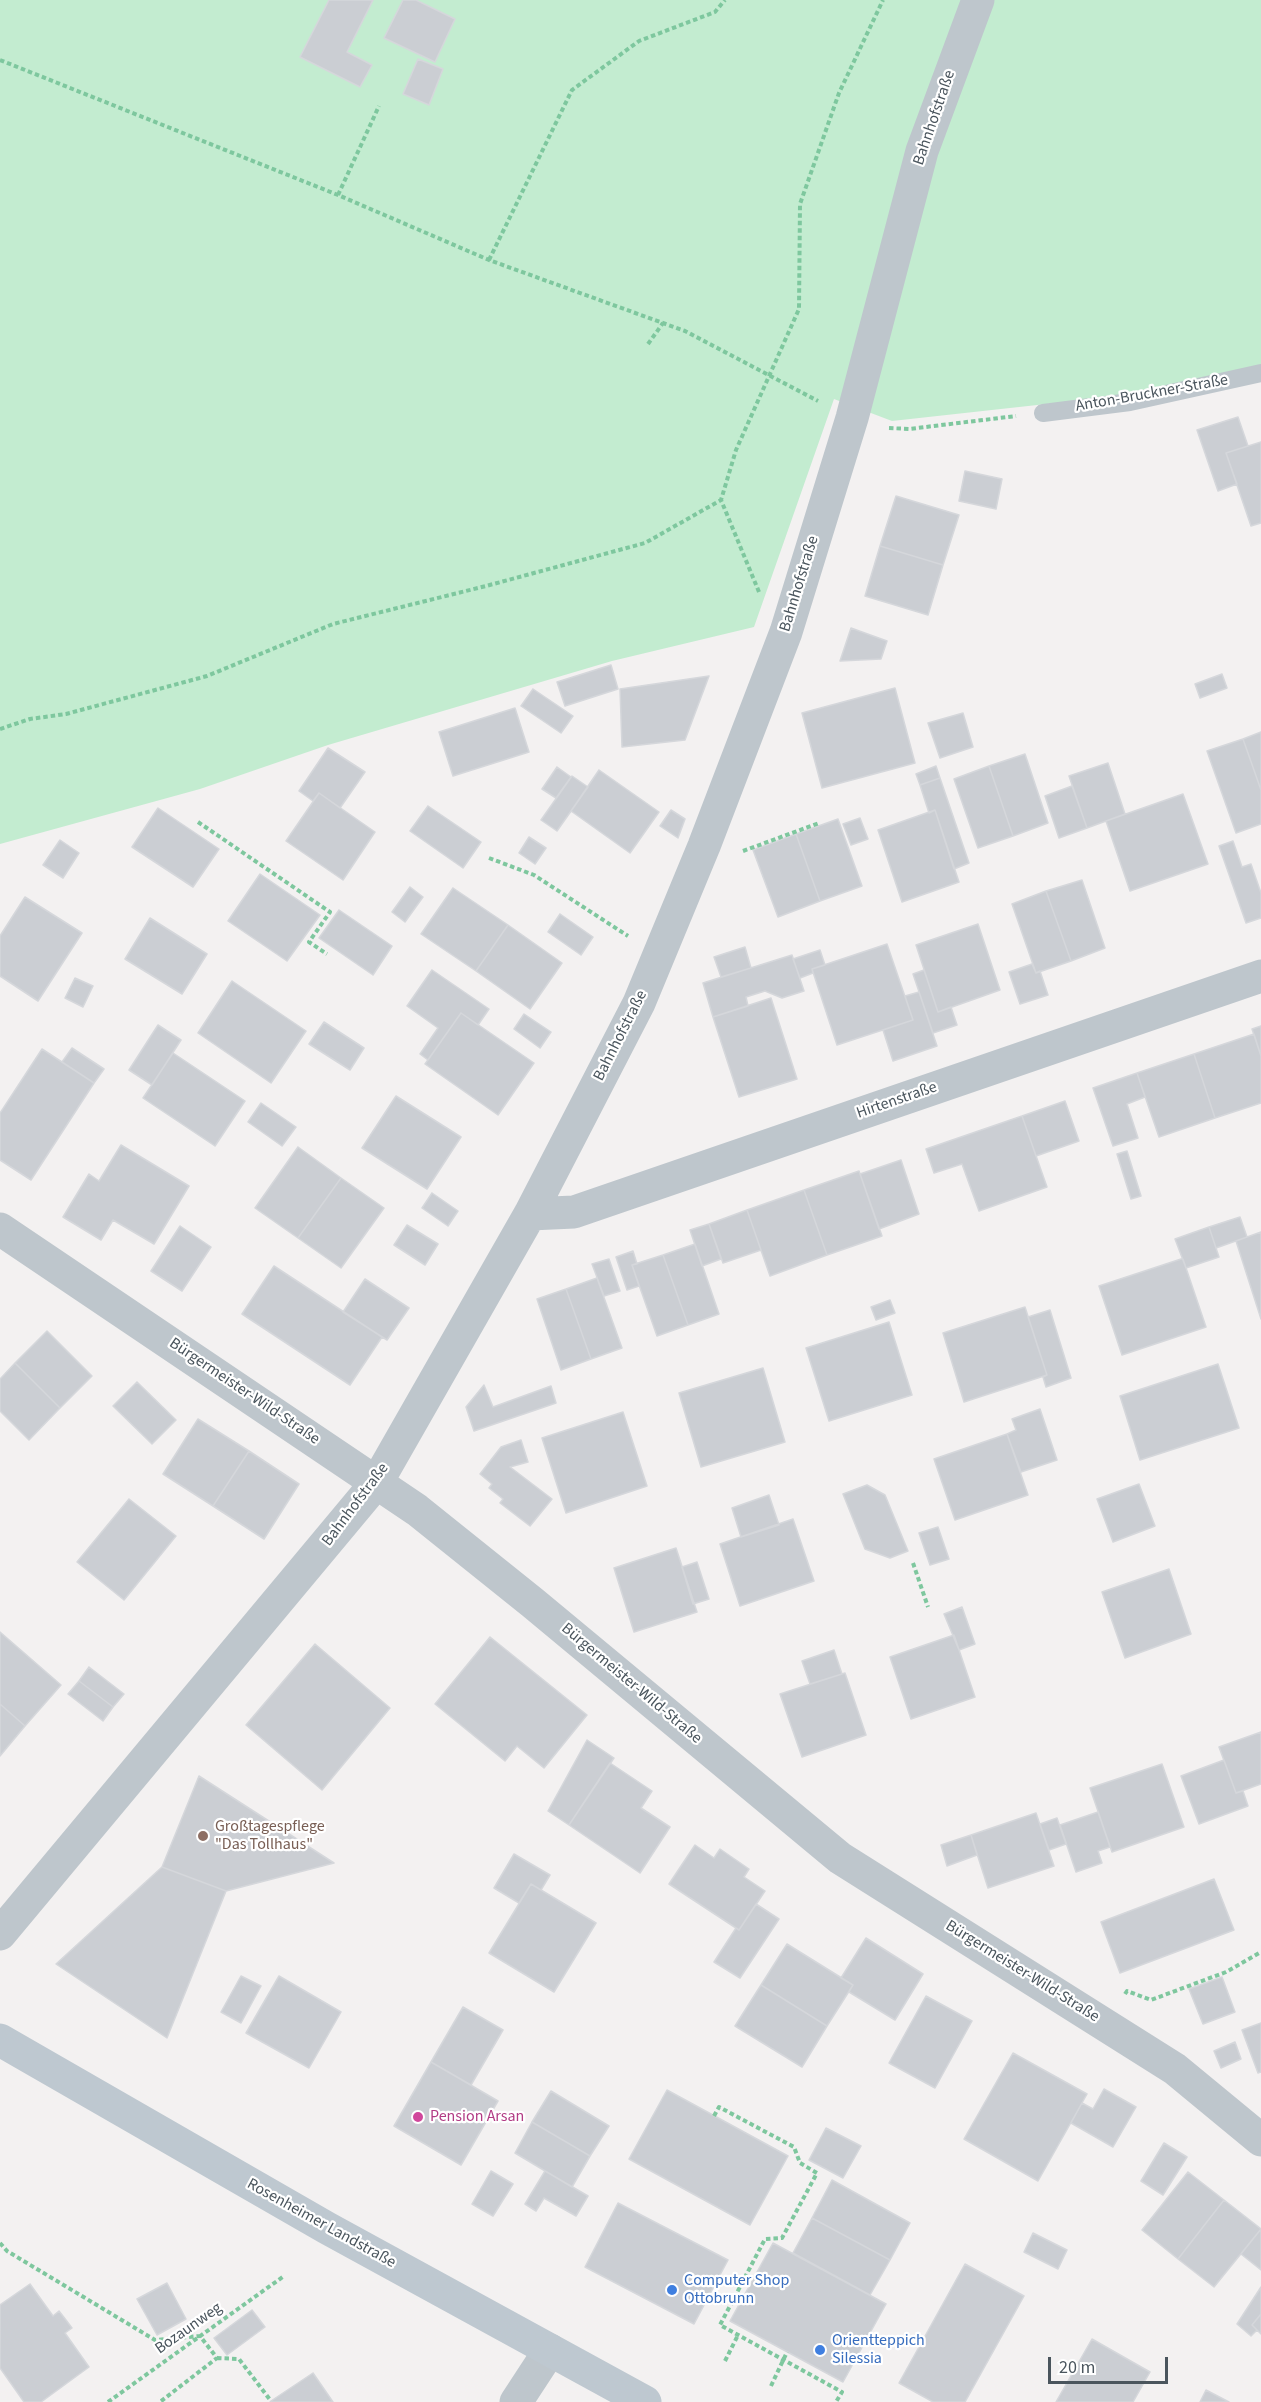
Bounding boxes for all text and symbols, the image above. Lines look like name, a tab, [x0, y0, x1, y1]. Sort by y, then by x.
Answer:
street label: Bahnhofstraße	[910, 68, 960, 168]
street label: Anton-Bruckner-Straße	[1074, 371, 1230, 417]
street label: Bahnhofstraße	[776, 534, 824, 634]
street label: Bahnhofstraße	[590, 988, 652, 1084]
street label: Hirtenstraße	[854, 1078, 940, 1124]
street label: Bürgermeister-Wild-Straße	[165, 1334, 323, 1450]
street label: Bahnhofstraße	[319, 1460, 393, 1550]
street label: Bürgermeister-Wild-Straße	[557, 1620, 705, 1748]
place label: Großtagespflege "Das Tollhaus"	[215, 1817, 325, 1855]
marker: Großtagespflege "Das Tollhaus"	[196, 1829, 210, 1843]
street label: Bürgermeister-Wild-Straße	[942, 1917, 1102, 2027]
place label: Pension Arsan	[430, 2107, 524, 2127]
marker: Pension Arsan	[411, 2110, 425, 2124]
street label: Rosenheimer Landstraße	[243, 2175, 399, 2273]
place label: Computer Shop Ottobrunn	[684, 2271, 789, 2309]
marker: Computer Shop Ottobrunn	[665, 2283, 679, 2297]
street label: Bozaunweg	[152, 2299, 226, 2359]
place label: Orientteppich Silessia	[832, 2331, 925, 2369]
marker: Orientteppich Silessia	[813, 2343, 827, 2357]
scale bar	[1051, 2345, 1171, 2383]
text: 20 m	[1059, 2355, 1095, 2380]

